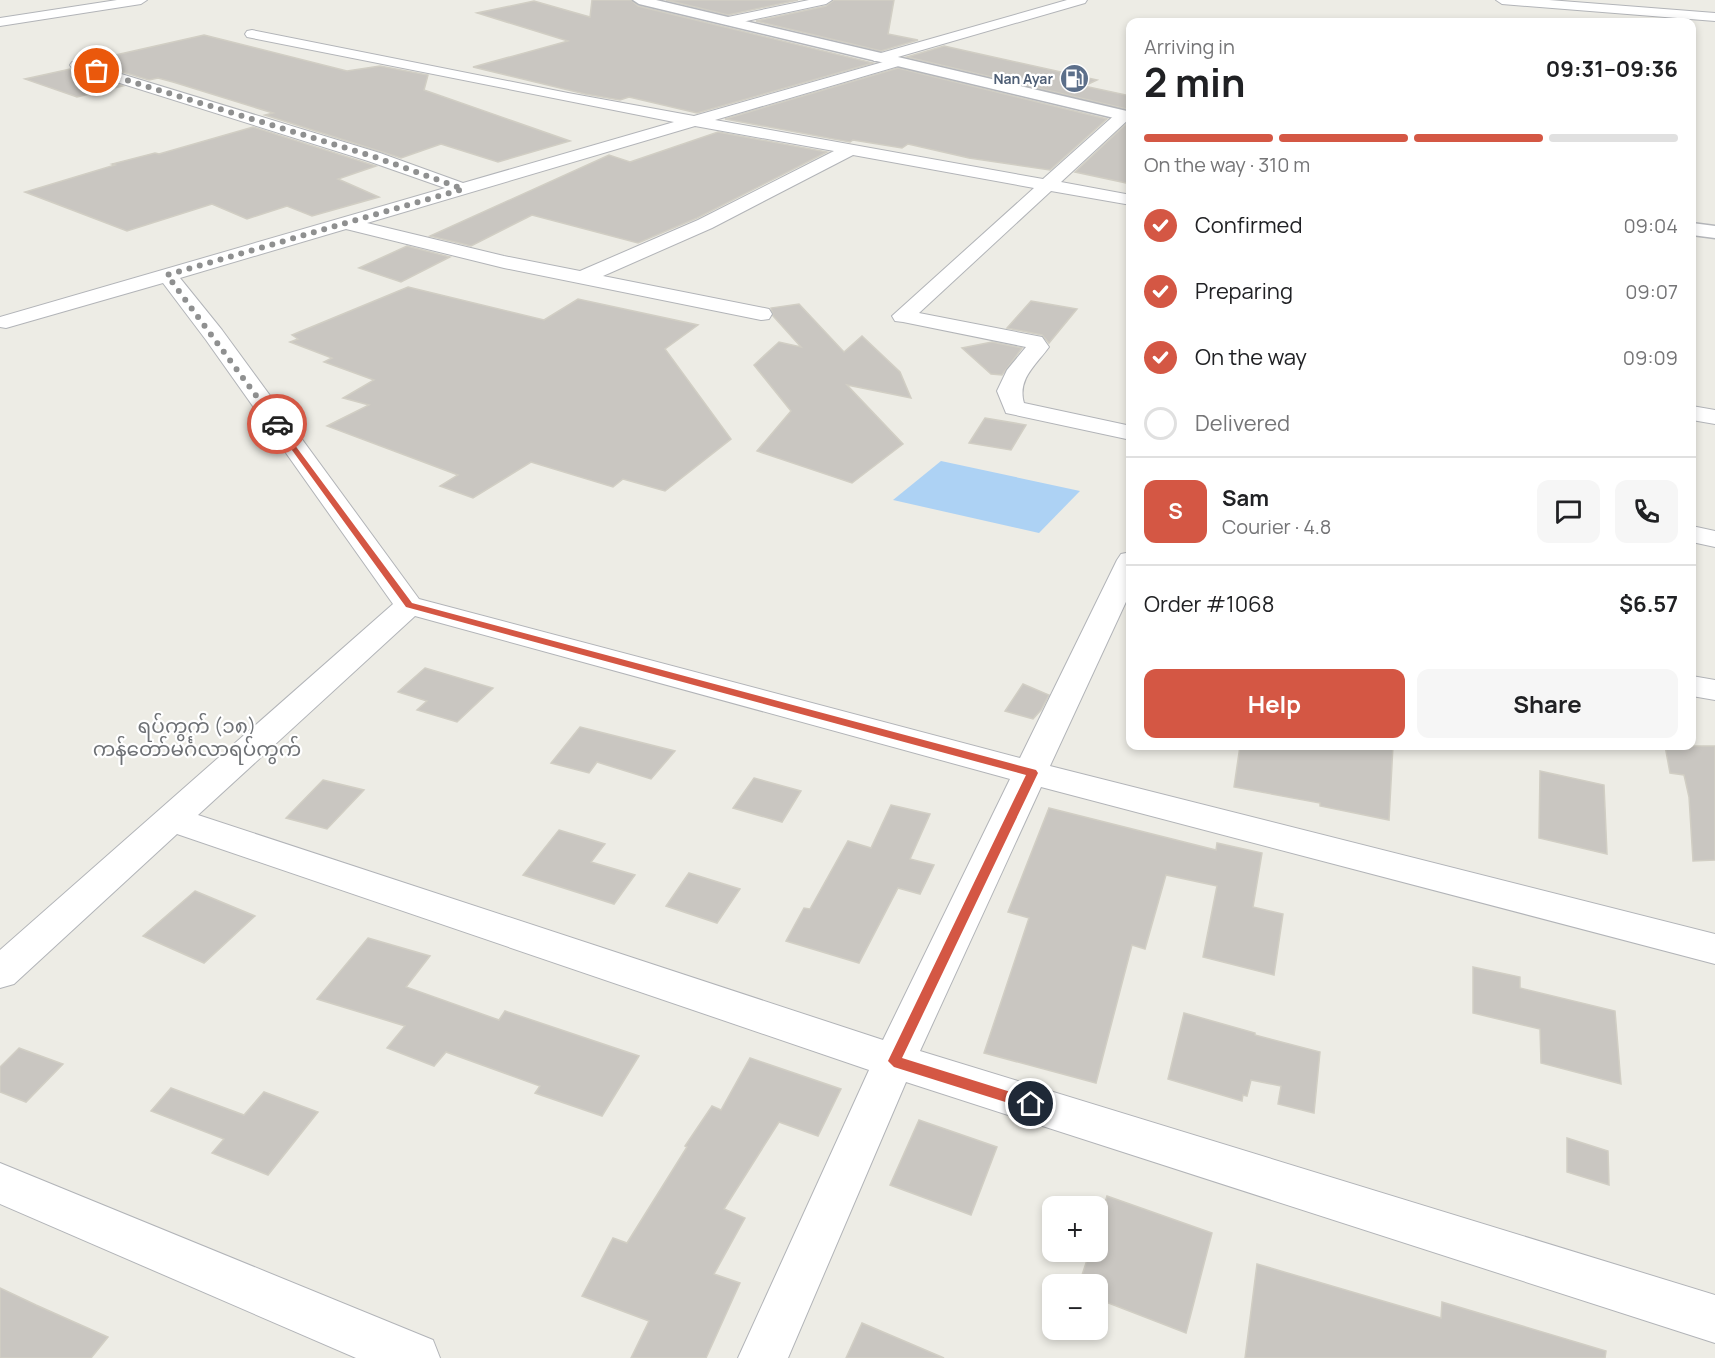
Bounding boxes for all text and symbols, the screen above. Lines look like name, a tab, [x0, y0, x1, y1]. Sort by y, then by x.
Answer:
text: Arriving in	[1144, 33, 1235, 60]
pin	[71, 45, 122, 96]
icon: bag	[80, 54, 113, 87]
text: 09:31–09:36	[1546, 54, 1678, 84]
text: 2 min	[1144, 55, 1245, 109]
fuel station icon: Nan Ayar	[1058, 63, 1090, 95]
place label: Nan Ayar	[993, 69, 1053, 88]
text: On the way · 310 m	[1144, 151, 1310, 178]
icon: check	[1144, 209, 1177, 242]
text: Confirmed	[1195, 210, 1303, 240]
text: 09:04	[1623, 212, 1678, 239]
icon: check	[1144, 275, 1177, 308]
text: Preparing	[1195, 276, 1293, 306]
text: 09:07	[1625, 278, 1678, 305]
icon: check	[1144, 341, 1177, 374]
text: On the way	[1195, 342, 1307, 372]
text: 09:09	[1623, 344, 1678, 371]
courier	[247, 394, 307, 454]
icon: car	[261, 408, 294, 441]
text: Delivered	[1195, 408, 1290, 438]
button: chat	[1537, 480, 1600, 543]
button: phone	[1615, 480, 1678, 543]
text: Sam	[1222, 483, 1269, 513]
text: S	[1168, 496, 1183, 526]
text: Courier · 4.8	[1222, 513, 1331, 540]
text: Order #1068	[1144, 589, 1275, 619]
text: $6.57	[1619, 589, 1678, 619]
button: Help	[1144, 669, 1405, 738]
button: Share	[1417, 669, 1678, 738]
district label: ရပ်ကွက် (၁၈) ကန်တော်မင်္ဂလာရပ်ကွက်	[93, 712, 301, 765]
pin	[1005, 1078, 1056, 1129]
icon: home	[1014, 1087, 1047, 1120]
map controls	[1042, 1196, 1108, 1340]
button: +	[1042, 1196, 1108, 1262]
button: −	[1042, 1274, 1108, 1340]

